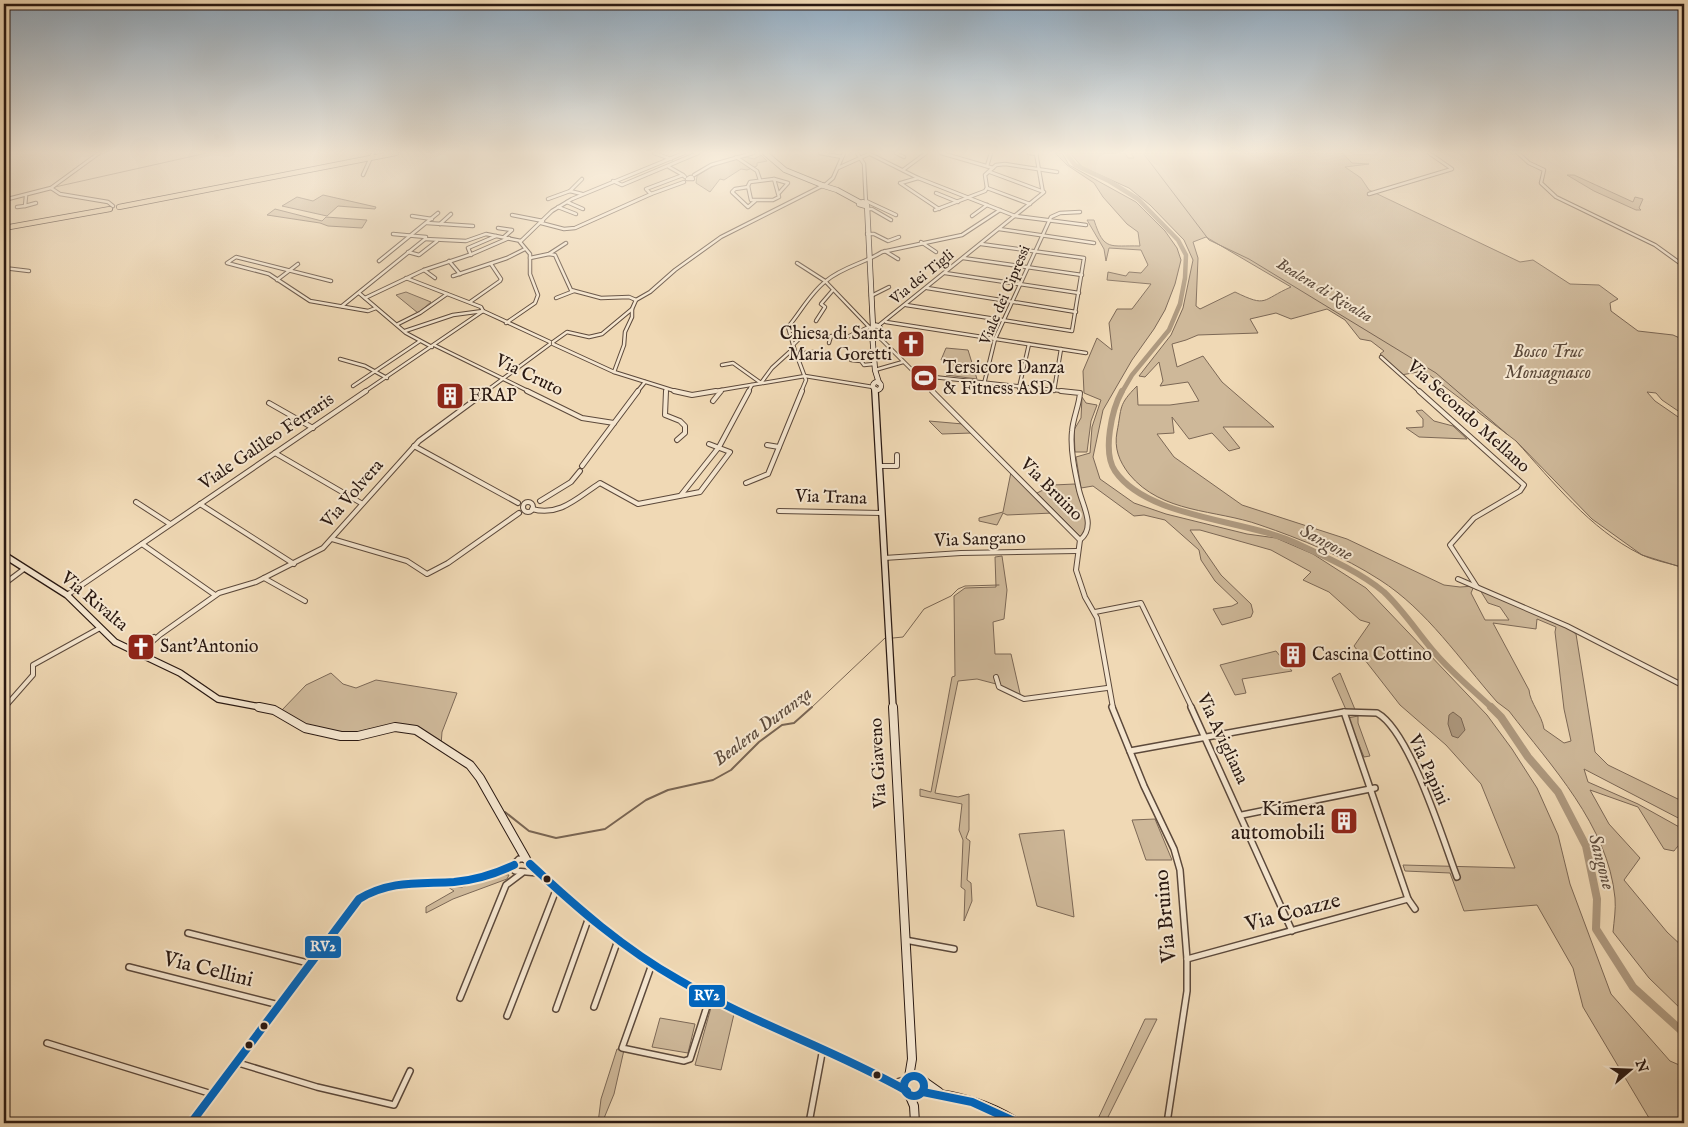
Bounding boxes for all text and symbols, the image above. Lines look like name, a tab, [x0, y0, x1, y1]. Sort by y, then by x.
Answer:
street label: Viale dei Cipressi	[975, 242, 1035, 349]
street label: Via dei Tigli	[885, 245, 958, 309]
water label: Bealera di Rivalta	[1272, 255, 1376, 327]
place label: Chiesa di Santa Maria Goretti	[780, 323, 892, 367]
church icon: Chiesa di Santa Maria Goretti	[896, 329, 926, 359]
park label: Bosco Truc Monsagnasco	[1505, 341, 1591, 385]
street label: Via Cruto	[490, 349, 567, 402]
street label: Via Secondo Mellano	[1401, 355, 1535, 479]
place label: Tersicore Danza & Fitness ASD	[943, 357, 1065, 401]
sports icon: Tersicore Danza & Fitness ASD	[909, 363, 939, 393]
building icon: FRAP	[435, 381, 465, 411]
place label: FRAP	[469, 385, 517, 408]
street label: Viale Galileo Ferraris	[194, 388, 339, 496]
street label: Via Bruino	[1014, 453, 1088, 527]
street label: Via Volvera	[316, 455, 389, 534]
street label: Via Trana	[794, 485, 867, 511]
water label: Sangone	[1295, 519, 1357, 567]
street label: Via Sangano	[933, 527, 1027, 553]
street label: Via Rivalta	[55, 566, 133, 637]
church icon: Sant'Antonio	[126, 632, 156, 662]
place label: Sant'Antonio	[160, 636, 259, 659]
building icon: Cascina Cottino	[1278, 640, 1308, 670]
place label: Cascina Cottino	[1312, 644, 1432, 667]
water label: Bealera Duranza	[709, 682, 817, 772]
street label: Via Avigliana	[1191, 689, 1253, 788]
street label: Via Giaveno	[865, 717, 893, 810]
street label: Via Papini	[1402, 730, 1454, 809]
place label: Kimera automobili	[1231, 796, 1326, 847]
building icon: Kimera automobili	[1329, 806, 1359, 836]
water label: Sangone	[1582, 832, 1620, 893]
street label: Via Bruino	[1148, 868, 1184, 965]
unlabelled marker	[542, 874, 552, 884]
street label: Via Coazze	[1241, 887, 1344, 939]
line badge: RV2	[304, 935, 342, 959]
text: RV2	[310, 938, 336, 956]
street label: Via Cellini	[159, 946, 256, 994]
line badge: RV2	[688, 984, 726, 1008]
text: RV2	[694, 987, 720, 1005]
unlabelled marker	[259, 1021, 269, 1031]
unlabelled marker	[244, 1040, 254, 1050]
north arrow	[1606, 1044, 1656, 1094]
text: N	[1631, 1056, 1652, 1075]
unlabelled marker	[872, 1070, 882, 1080]

